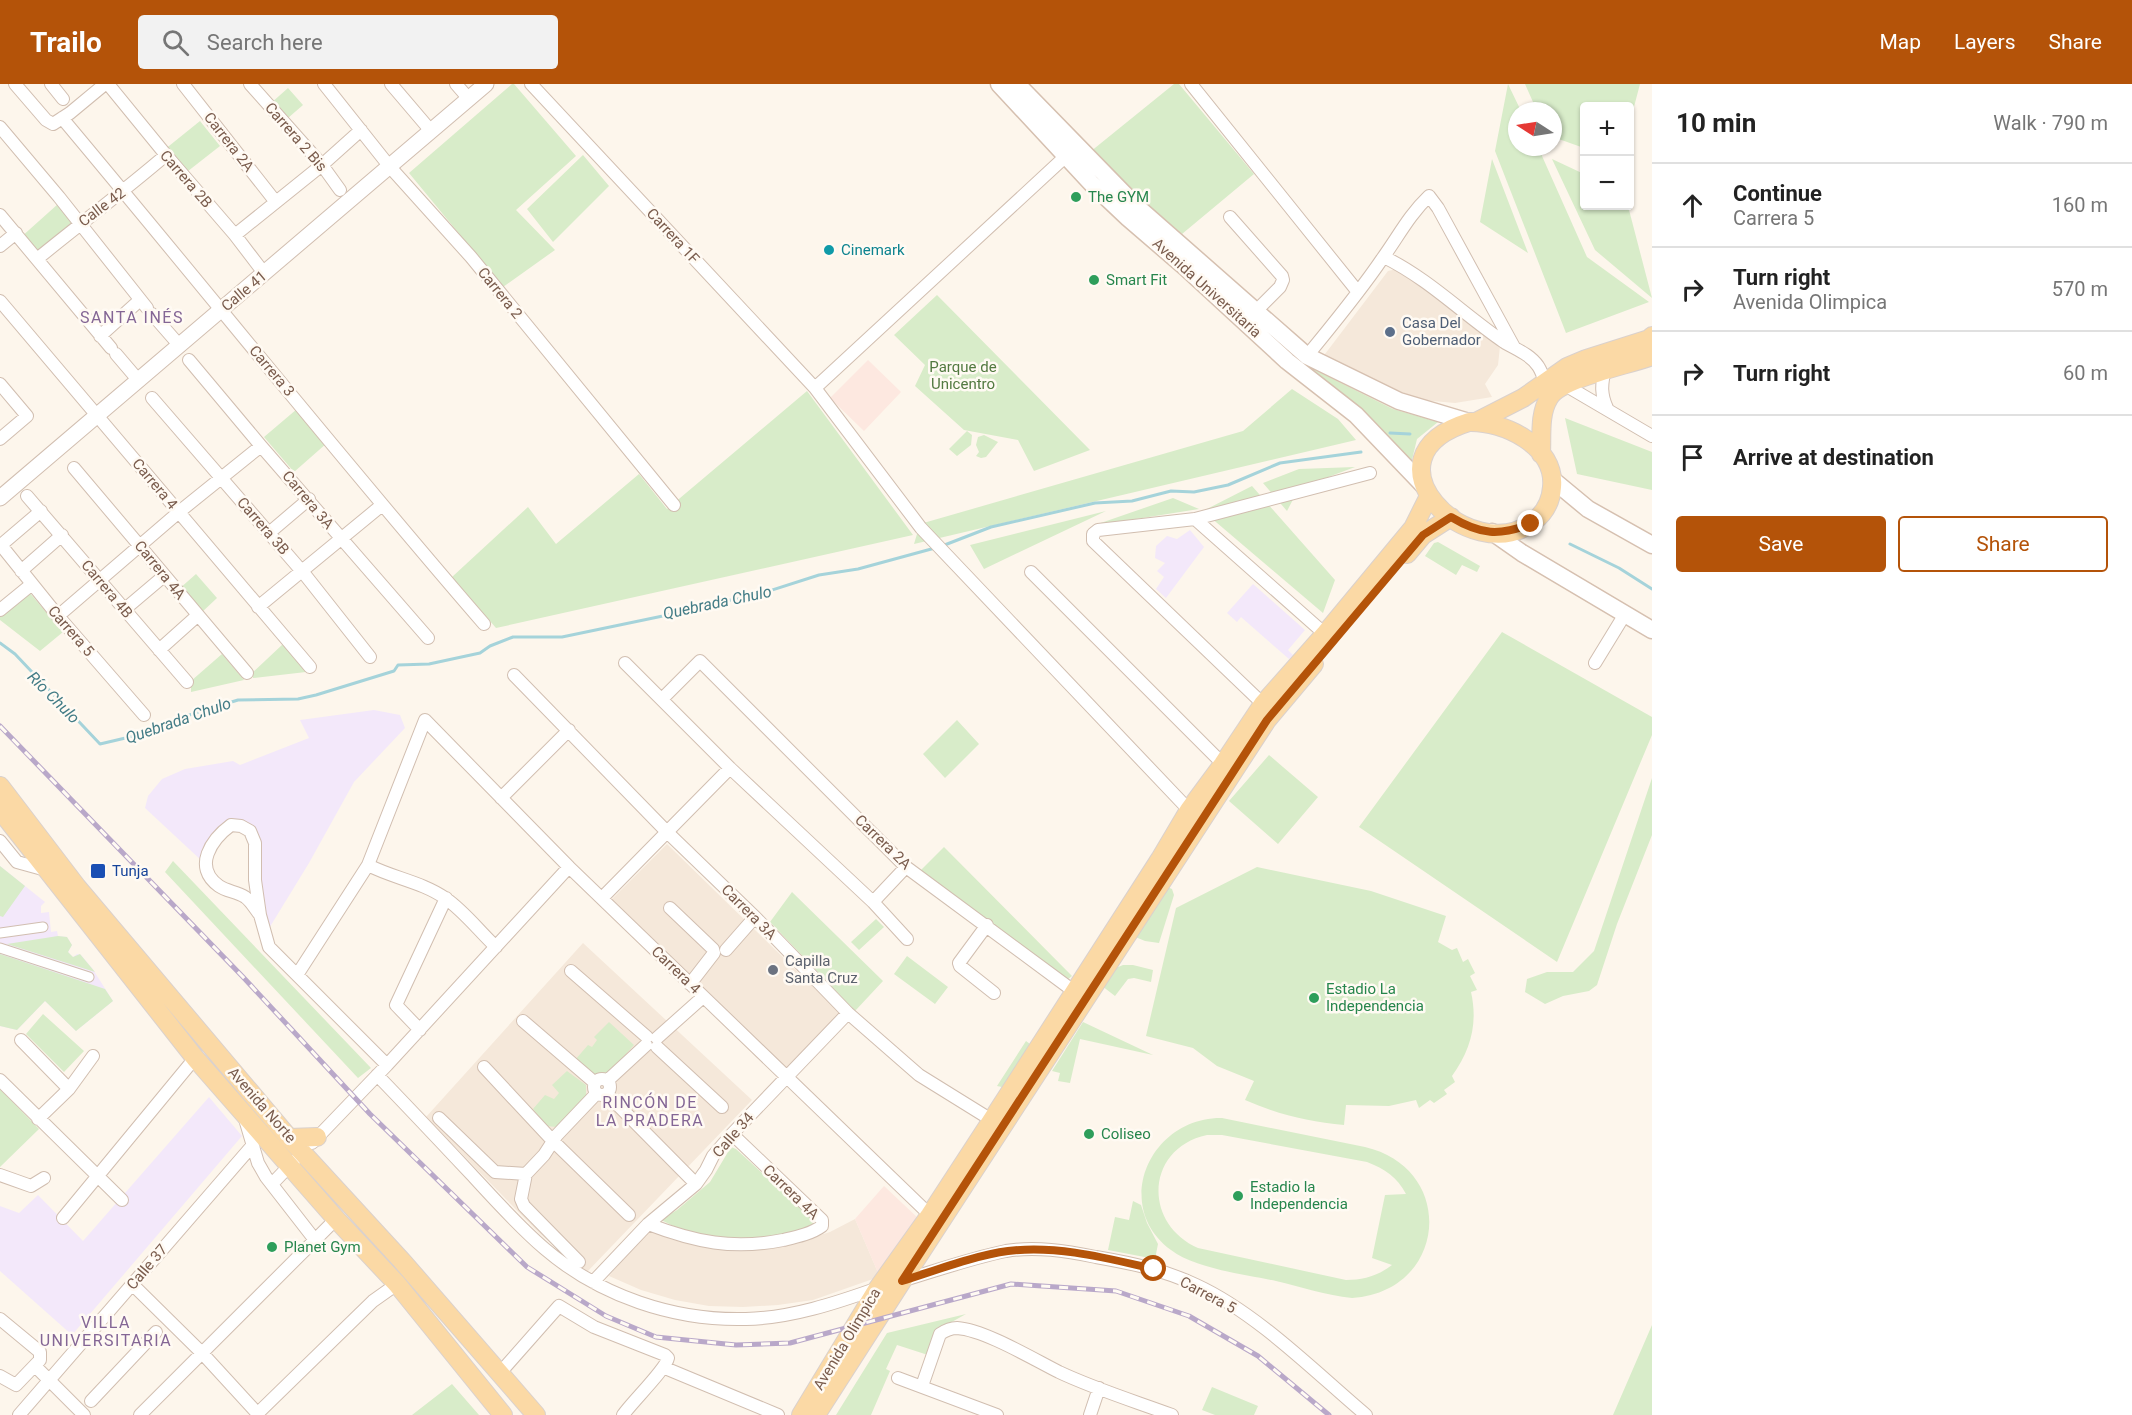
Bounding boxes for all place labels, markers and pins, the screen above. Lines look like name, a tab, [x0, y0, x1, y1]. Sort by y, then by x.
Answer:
place label: The GYM	[1088, 188, 1149, 206]
marker: The GYM	[1069, 190, 1083, 204]
place label: Cinemark	[841, 241, 905, 259]
marker: Cinemark	[822, 243, 836, 257]
place label: Smart Fit	[1106, 271, 1167, 289]
marker: Smart Fit	[1087, 273, 1101, 287]
place label: Casa Del Gobernador	[1402, 314, 1481, 349]
marker: Casa Del Gobernador	[1383, 325, 1397, 339]
marker: Tunja	[89, 862, 107, 880]
place label: Tunja	[112, 862, 149, 880]
place label: Capilla Santa Cruz	[785, 952, 858, 987]
marker: Capilla Santa Cruz	[766, 963, 780, 977]
place label: Estadio La Independencia	[1326, 980, 1424, 1015]
marker: Estadio La Independencia	[1307, 991, 1321, 1005]
place label: Coliseo	[1101, 1125, 1151, 1143]
marker: Coliseo	[1082, 1127, 1096, 1141]
place label: Estadio la Independencia	[1250, 1178, 1348, 1213]
marker: Estadio la Independencia	[1231, 1189, 1245, 1203]
place label: Planet Gym	[284, 1238, 361, 1256]
marker: Planet Gym	[265, 1240, 279, 1254]

